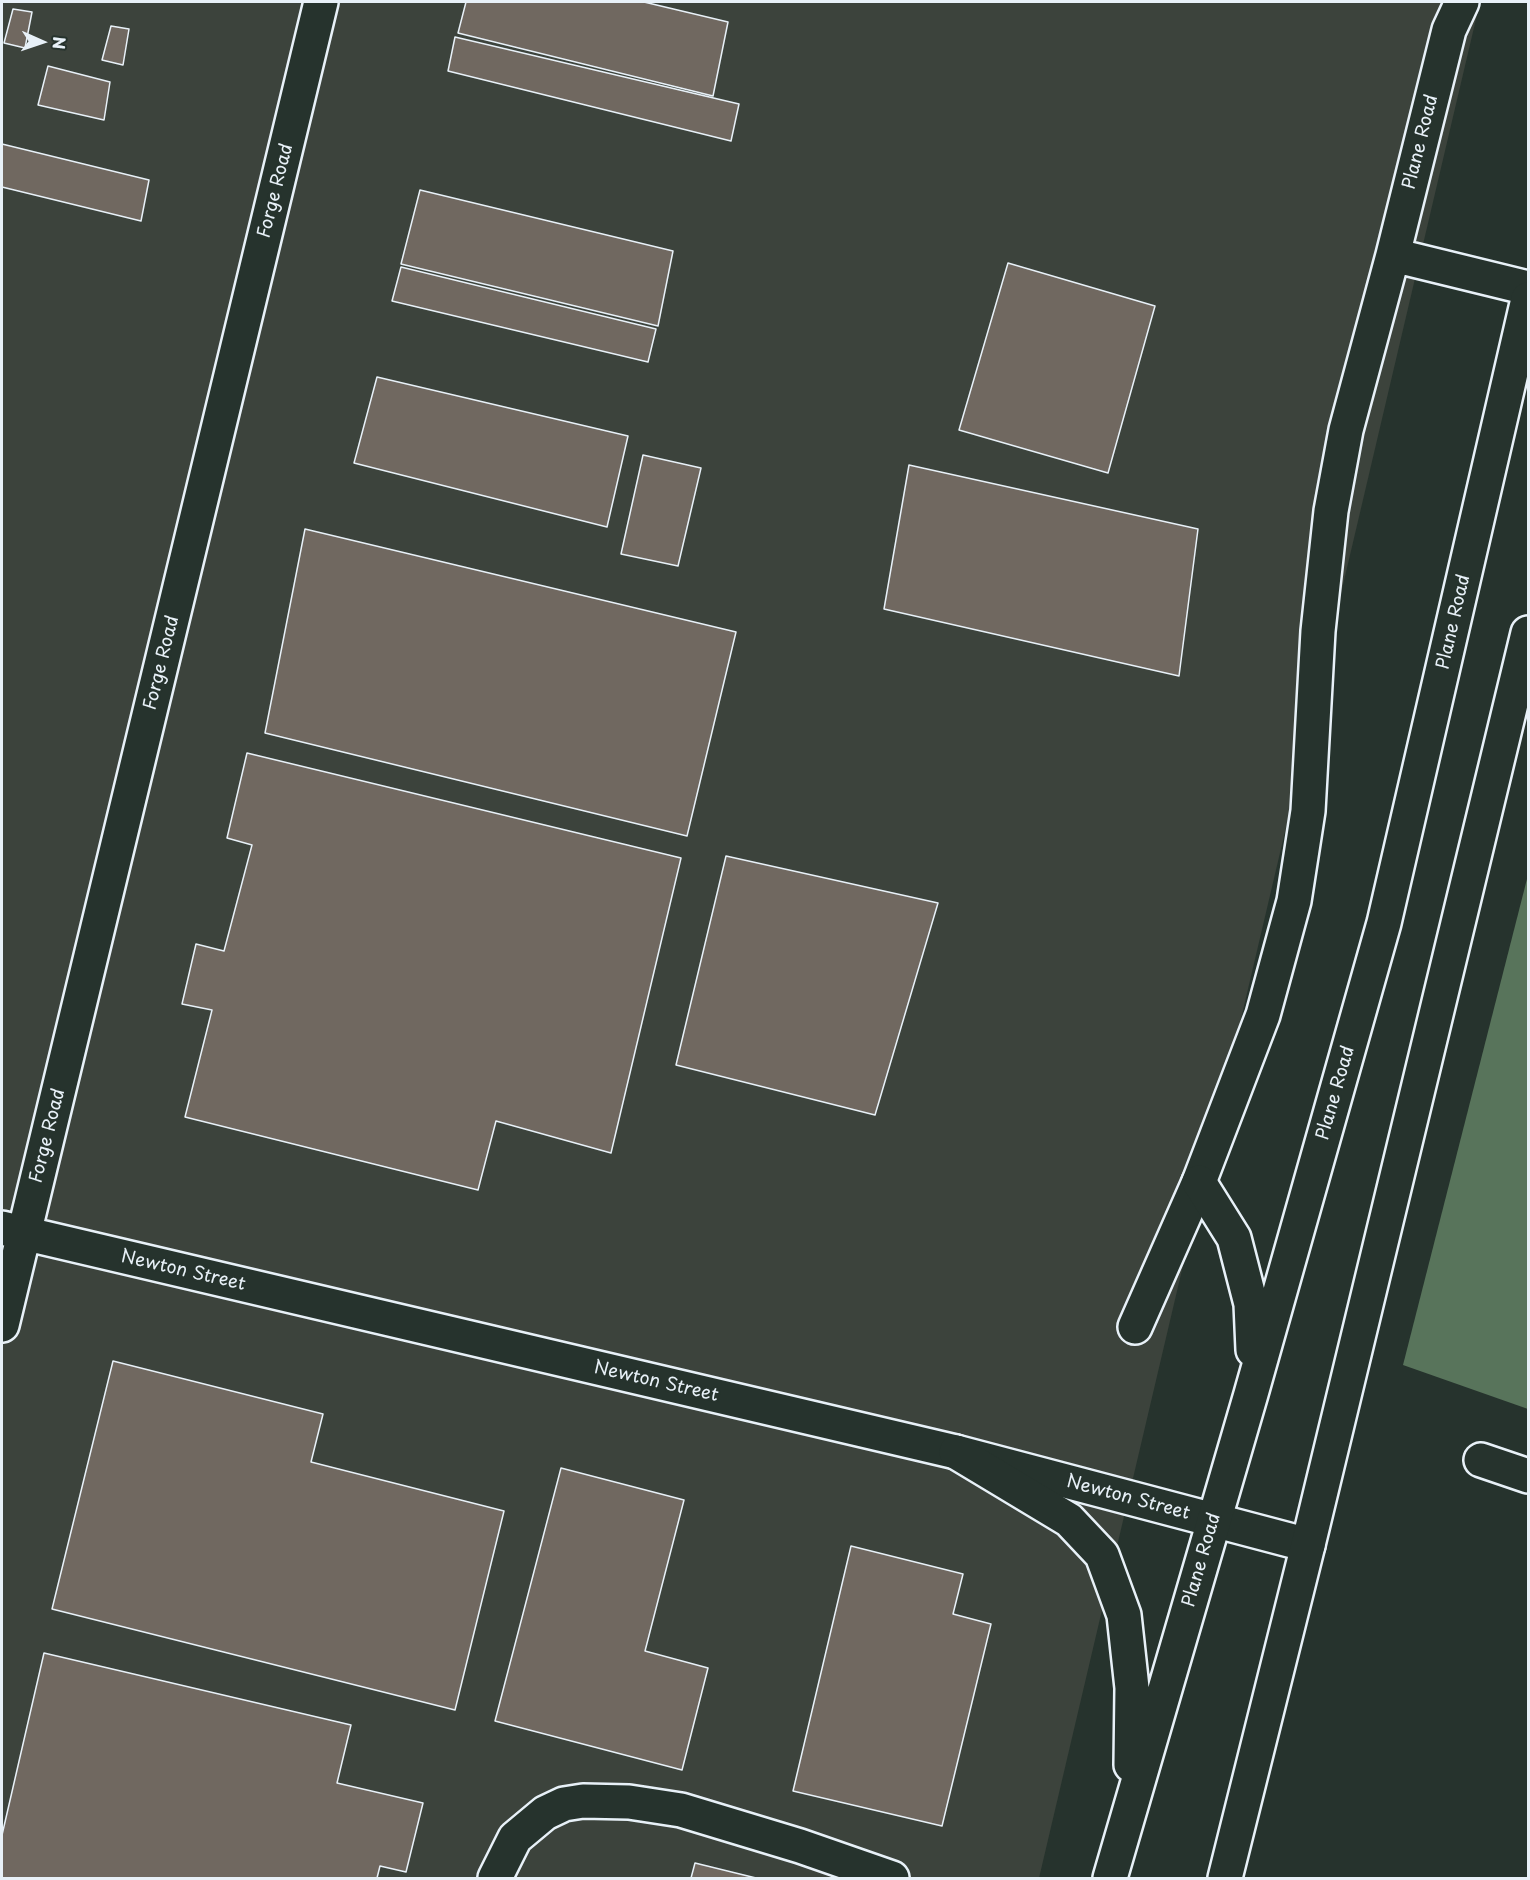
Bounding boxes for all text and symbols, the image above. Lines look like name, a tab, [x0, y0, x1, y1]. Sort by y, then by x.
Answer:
north arrow	[12, 12, 72, 72]
text: N	[48, 36, 72, 50]
street label: Plane Road	[1399, 92, 1443, 192]
street label: Forge Road	[254, 142, 298, 240]
street label: Plane Road	[1433, 572, 1475, 672]
street label: Forge Road	[140, 614, 184, 712]
street label: Plane Road	[1312, 1044, 1360, 1142]
street label: Forge Road	[26, 1087, 70, 1185]
street label: Newton Street	[119, 1246, 247, 1296]
street label: Newton Street	[592, 1357, 720, 1407]
street label: Newton Street	[1064, 1471, 1192, 1525]
street label: Plane Road	[1178, 1511, 1226, 1609]

